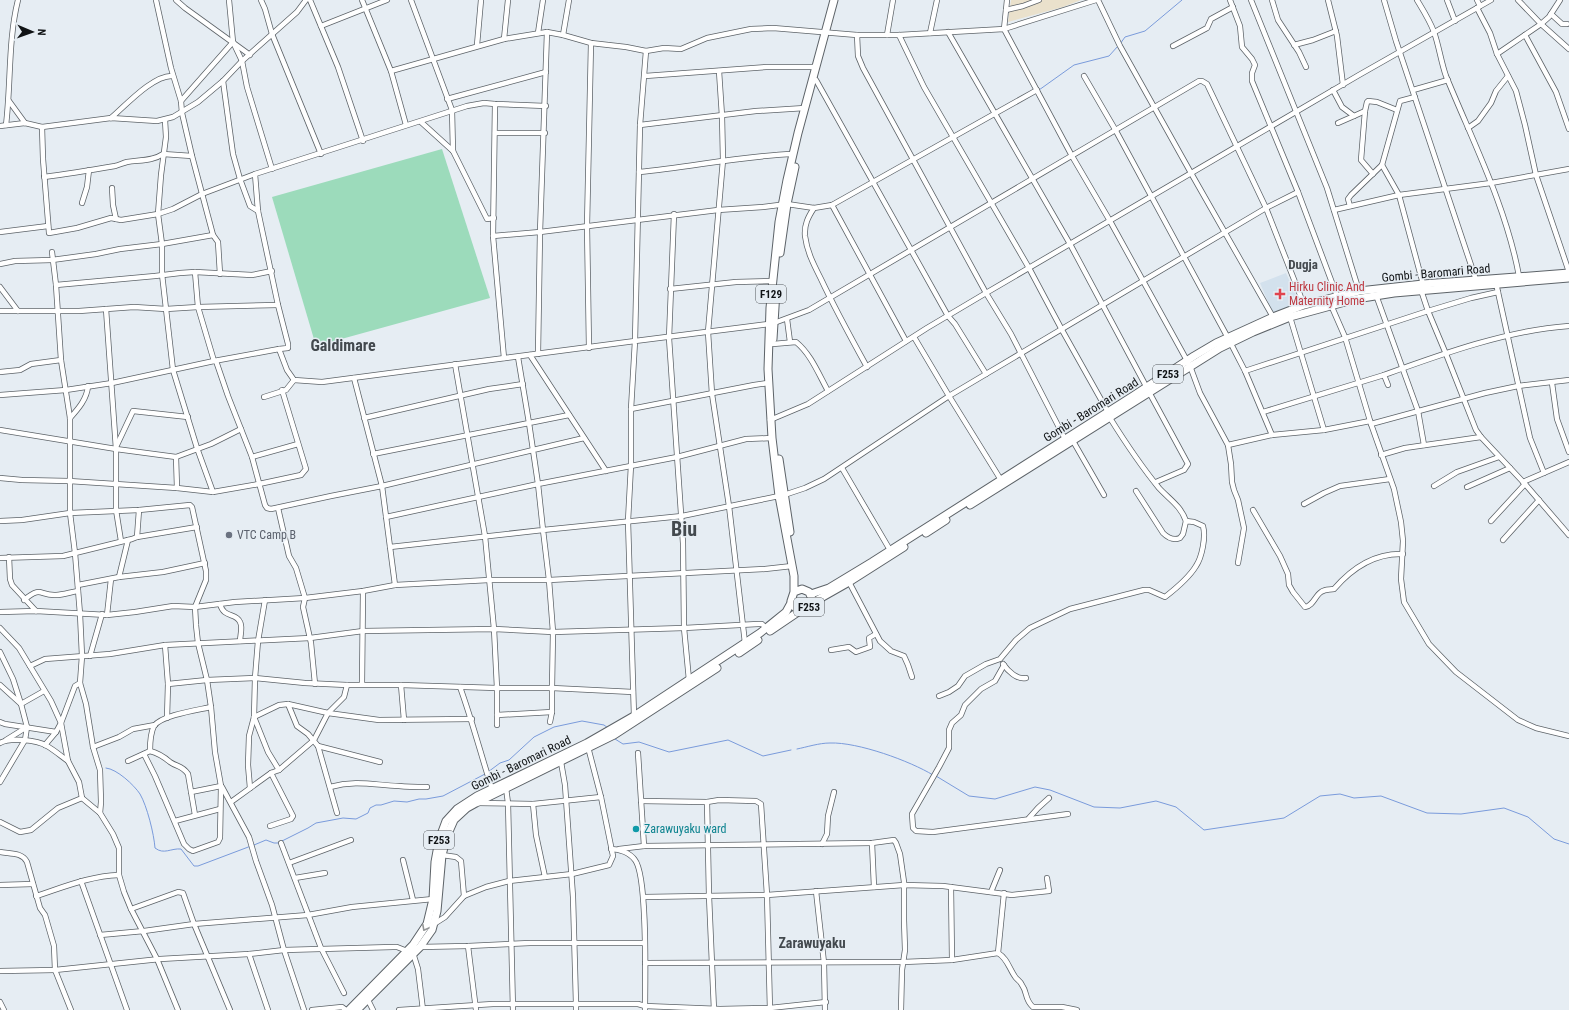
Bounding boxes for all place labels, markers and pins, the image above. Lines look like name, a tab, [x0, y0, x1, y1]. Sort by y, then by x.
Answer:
place label: Hirku Clinic And Maternity Home	[1289, 280, 1365, 308]
marker: Hirku Clinic And Maternity Home	[1274, 288, 1286, 300]
place label: VTC Camp B	[237, 528, 296, 542]
marker: VTC Camp B	[224, 530, 234, 540]
place label: Zarawuyaku ward	[644, 822, 727, 836]
marker: Zarawuyaku ward	[631, 824, 641, 834]

